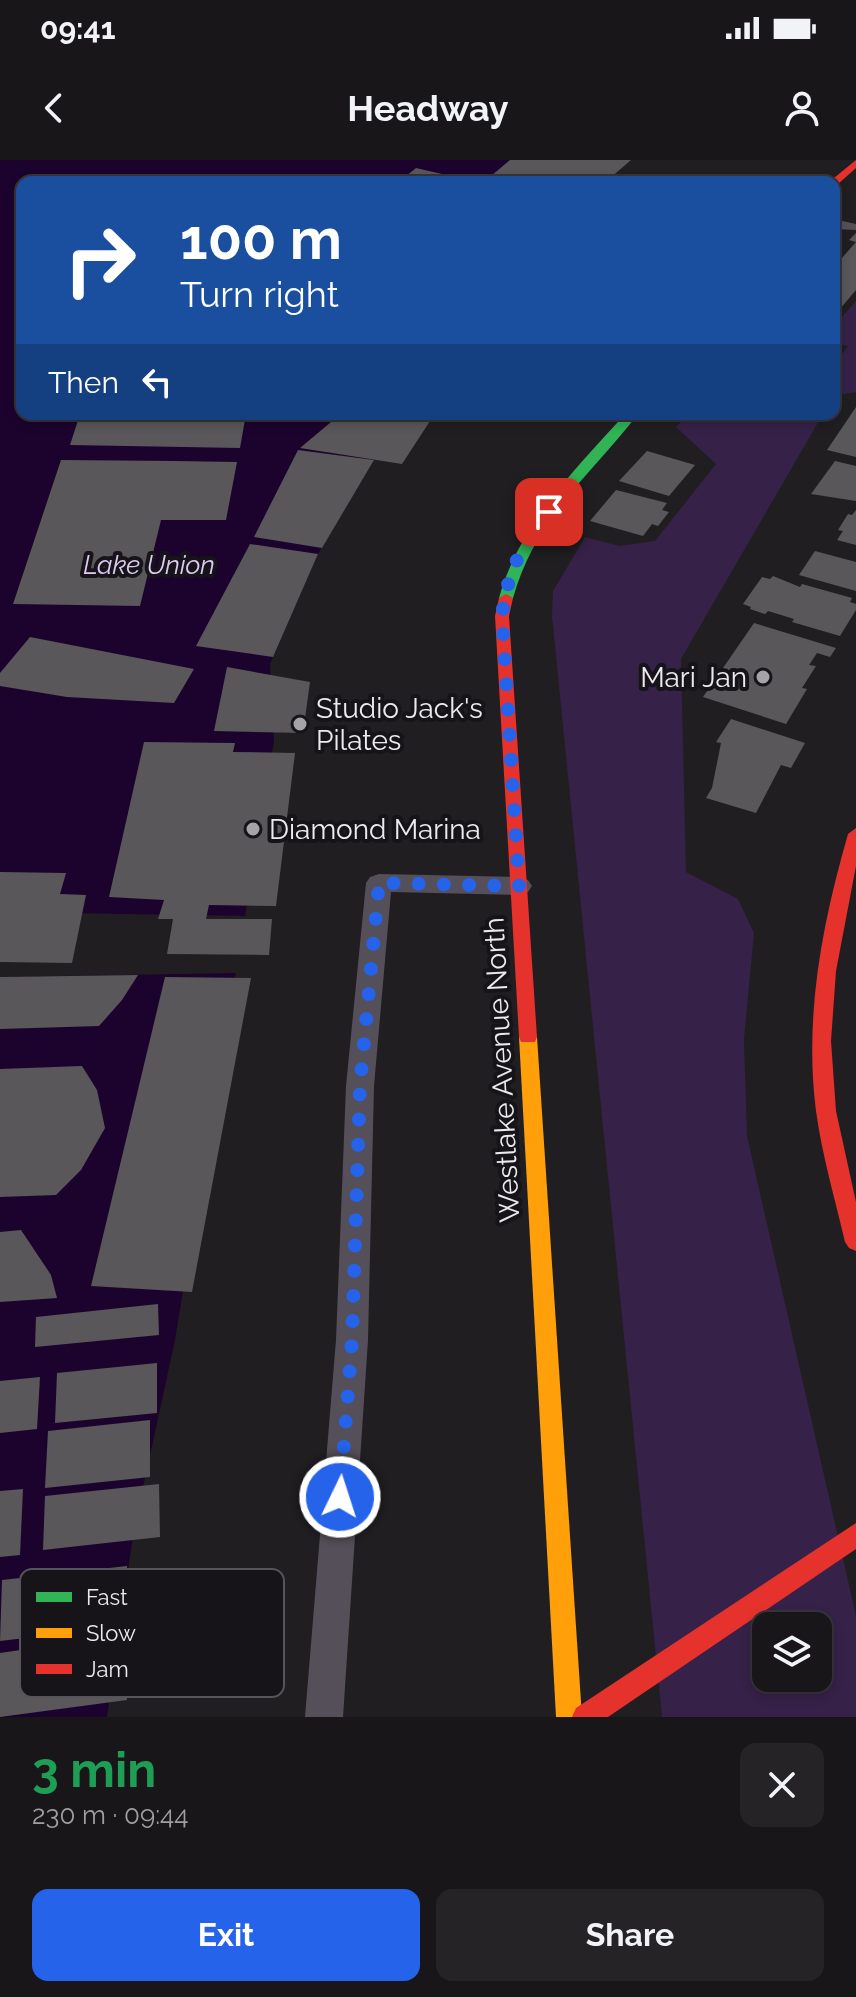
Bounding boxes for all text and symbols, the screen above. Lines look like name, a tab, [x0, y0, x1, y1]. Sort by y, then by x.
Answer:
text: 09:41	[40, 11, 115, 46]
icon: back	[32, 86, 76, 130]
icon: person	[780, 86, 824, 130]
text: Headway	[347, 87, 509, 129]
text: 100 m	[180, 206, 342, 272]
icon: right	[48, 208, 152, 312]
text: Turn right	[180, 273, 339, 315]
icon: left	[135, 360, 179, 404]
text: Then	[48, 365, 119, 400]
pin	[515, 478, 583, 546]
icon: arrive	[527, 490, 571, 534]
water label: Lake Union	[83, 550, 215, 580]
place label: Mari Jan	[640, 661, 747, 694]
marker: Mari Jan	[754, 668, 772, 686]
place label: Studio Jack's Pilates	[316, 692, 483, 757]
marker: Studio Jack's Pilates	[291, 715, 309, 733]
place label: Diamond Marina	[269, 813, 481, 846]
marker: Diamond Marina	[244, 820, 262, 838]
street label: Westlake Avenue North	[478, 917, 526, 1223]
position arrow	[298, 1455, 382, 1539]
legend	[20, 1569, 284, 1697]
text: Fast	[86, 1584, 128, 1610]
map controls	[752, 1612, 832, 1692]
button: layers	[752, 1612, 832, 1692]
text: Slow	[86, 1620, 136, 1646]
text: Jam	[86, 1656, 129, 1682]
text: 3 min	[32, 1742, 156, 1798]
button: close	[740, 1743, 824, 1827]
text: 230 m · 09:44	[32, 1800, 188, 1830]
button: Exit	[32, 1889, 420, 1981]
button: Share	[436, 1889, 824, 1981]

